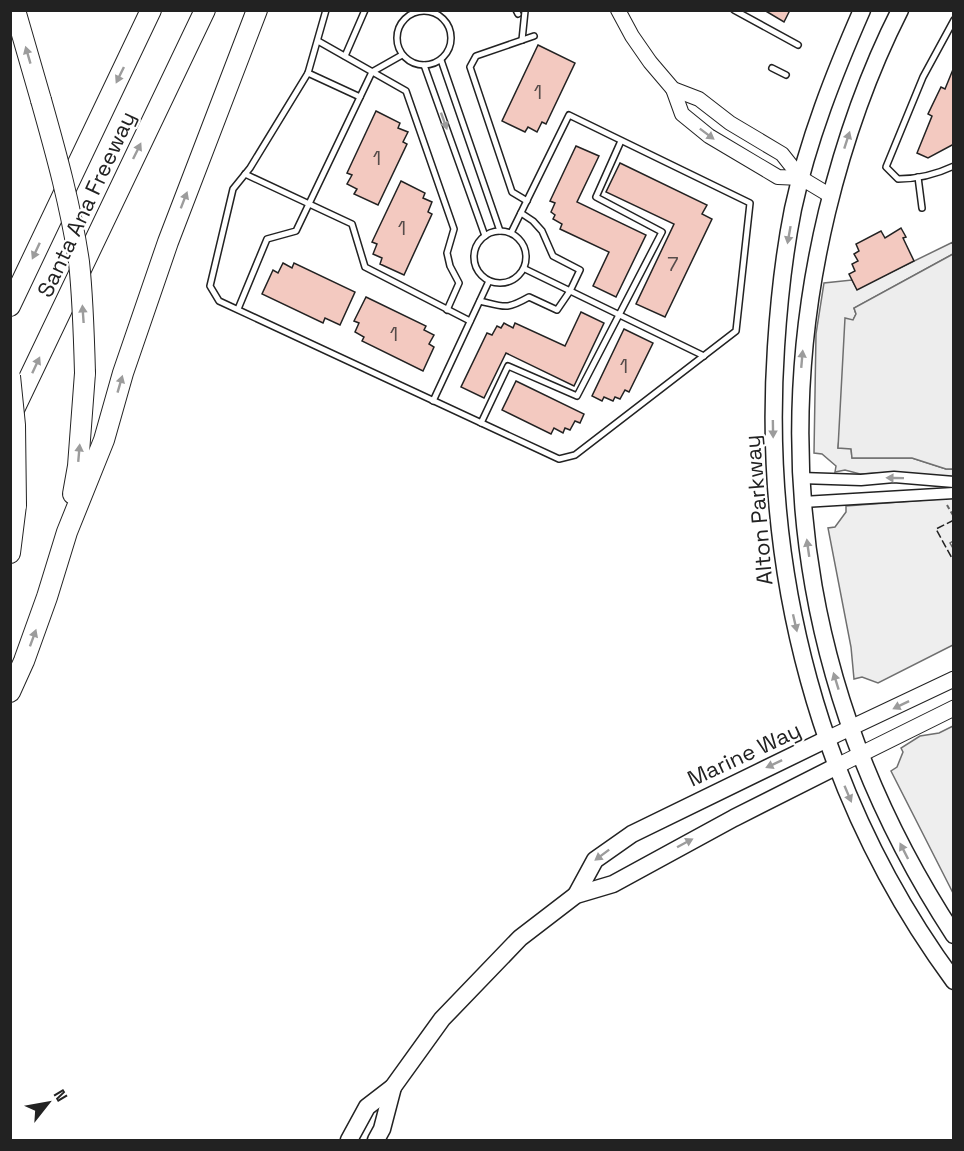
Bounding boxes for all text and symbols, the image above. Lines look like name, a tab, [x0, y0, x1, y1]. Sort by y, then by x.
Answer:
one-way arrow	[23, 46, 32, 64]
one-way arrow	[116, 66, 125, 83]
house number: 1	[534, 79, 542, 105]
street label: Santa Ana Freeway	[31, 107, 141, 301]
one-way arrow	[439, 112, 449, 130]
one-way arrow	[698, 128, 714, 140]
one-way arrow	[843, 131, 852, 149]
one-way arrow	[133, 143, 142, 160]
house number: 1	[373, 145, 381, 171]
one-way arrow	[179, 190, 189, 208]
house number: 1	[398, 215, 406, 241]
one-way arrow	[784, 226, 793, 245]
one-way arrow	[32, 242, 41, 259]
house number: 7	[667, 251, 679, 277]
one-way arrow	[78, 305, 88, 324]
house number: 1	[390, 321, 398, 347]
one-way arrow	[798, 350, 807, 369]
house number: 1	[620, 353, 628, 379]
one-way arrow	[31, 357, 40, 374]
one-way arrow	[116, 375, 125, 393]
one-way arrow	[768, 420, 778, 439]
street label: Alton Parkway	[737, 434, 779, 586]
one-way arrow	[74, 444, 84, 463]
one-way arrow	[886, 473, 905, 483]
one-way arrow	[803, 538, 812, 557]
one-way arrow	[790, 614, 800, 632]
one-way arrow	[28, 629, 38, 647]
one-way arrow	[831, 671, 840, 689]
one-way arrow	[892, 699, 910, 709]
street label: Marine Way	[683, 715, 805, 793]
one-way arrow	[766, 760, 783, 769]
one-way arrow	[844, 785, 853, 802]
one-way arrow	[676, 839, 694, 849]
one-way arrow	[899, 842, 909, 859]
one-way arrow	[595, 849, 611, 861]
north arrow	[18, 1073, 78, 1133]
text: N	[49, 1086, 72, 1106]

